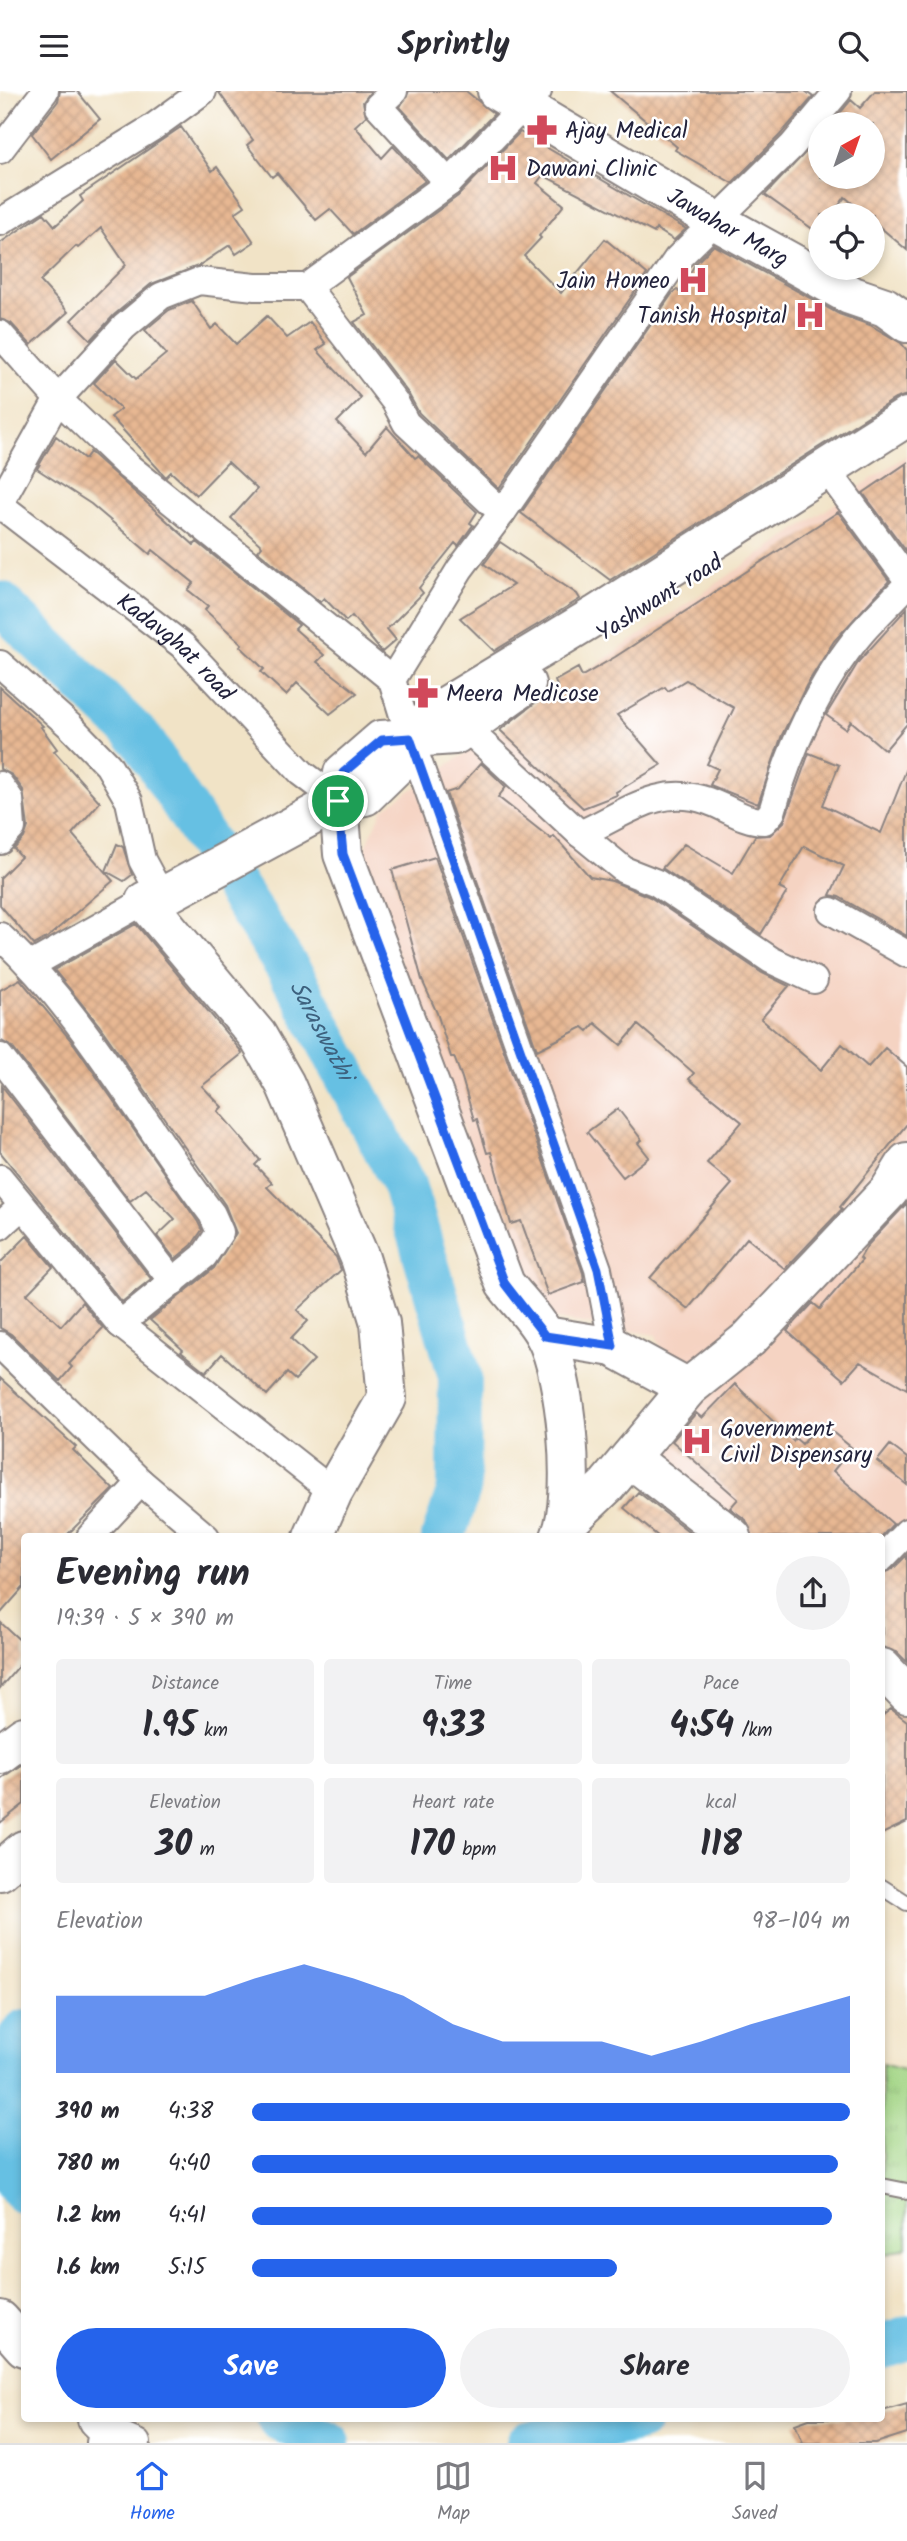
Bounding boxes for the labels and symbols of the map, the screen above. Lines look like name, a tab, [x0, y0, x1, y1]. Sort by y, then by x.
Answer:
north arrow	[808, 112, 886, 189]
pharmacy icon: Ajay Medical	[525, 113, 559, 147]
place label: Ajay Medical	[565, 114, 688, 150]
hospital icon: Dawani Clinic	[486, 151, 520, 185]
place label: Dawani Clinic	[526, 152, 658, 188]
street label: Jawahar Marg	[659, 179, 795, 278]
hospital icon: Jain Homeo	[676, 263, 710, 297]
place label: Jain Homeo	[557, 264, 670, 300]
hospital icon: Tanish Hospital	[793, 298, 827, 332]
place label: Tanish Hospital	[637, 299, 787, 335]
street label: Yashwant road	[590, 545, 731, 652]
street label: Kadavghat road	[108, 585, 242, 711]
pharmacy icon: Meera Medicose	[406, 676, 440, 710]
place label: Meera Medicose	[446, 677, 599, 713]
pin	[308, 771, 368, 831]
water label: Saraswathi	[278, 974, 366, 1093]
place label: Government Civil Dispensary	[720, 1412, 872, 1474]
hospital icon: Government Civil Dispensary	[680, 1424, 714, 1458]

